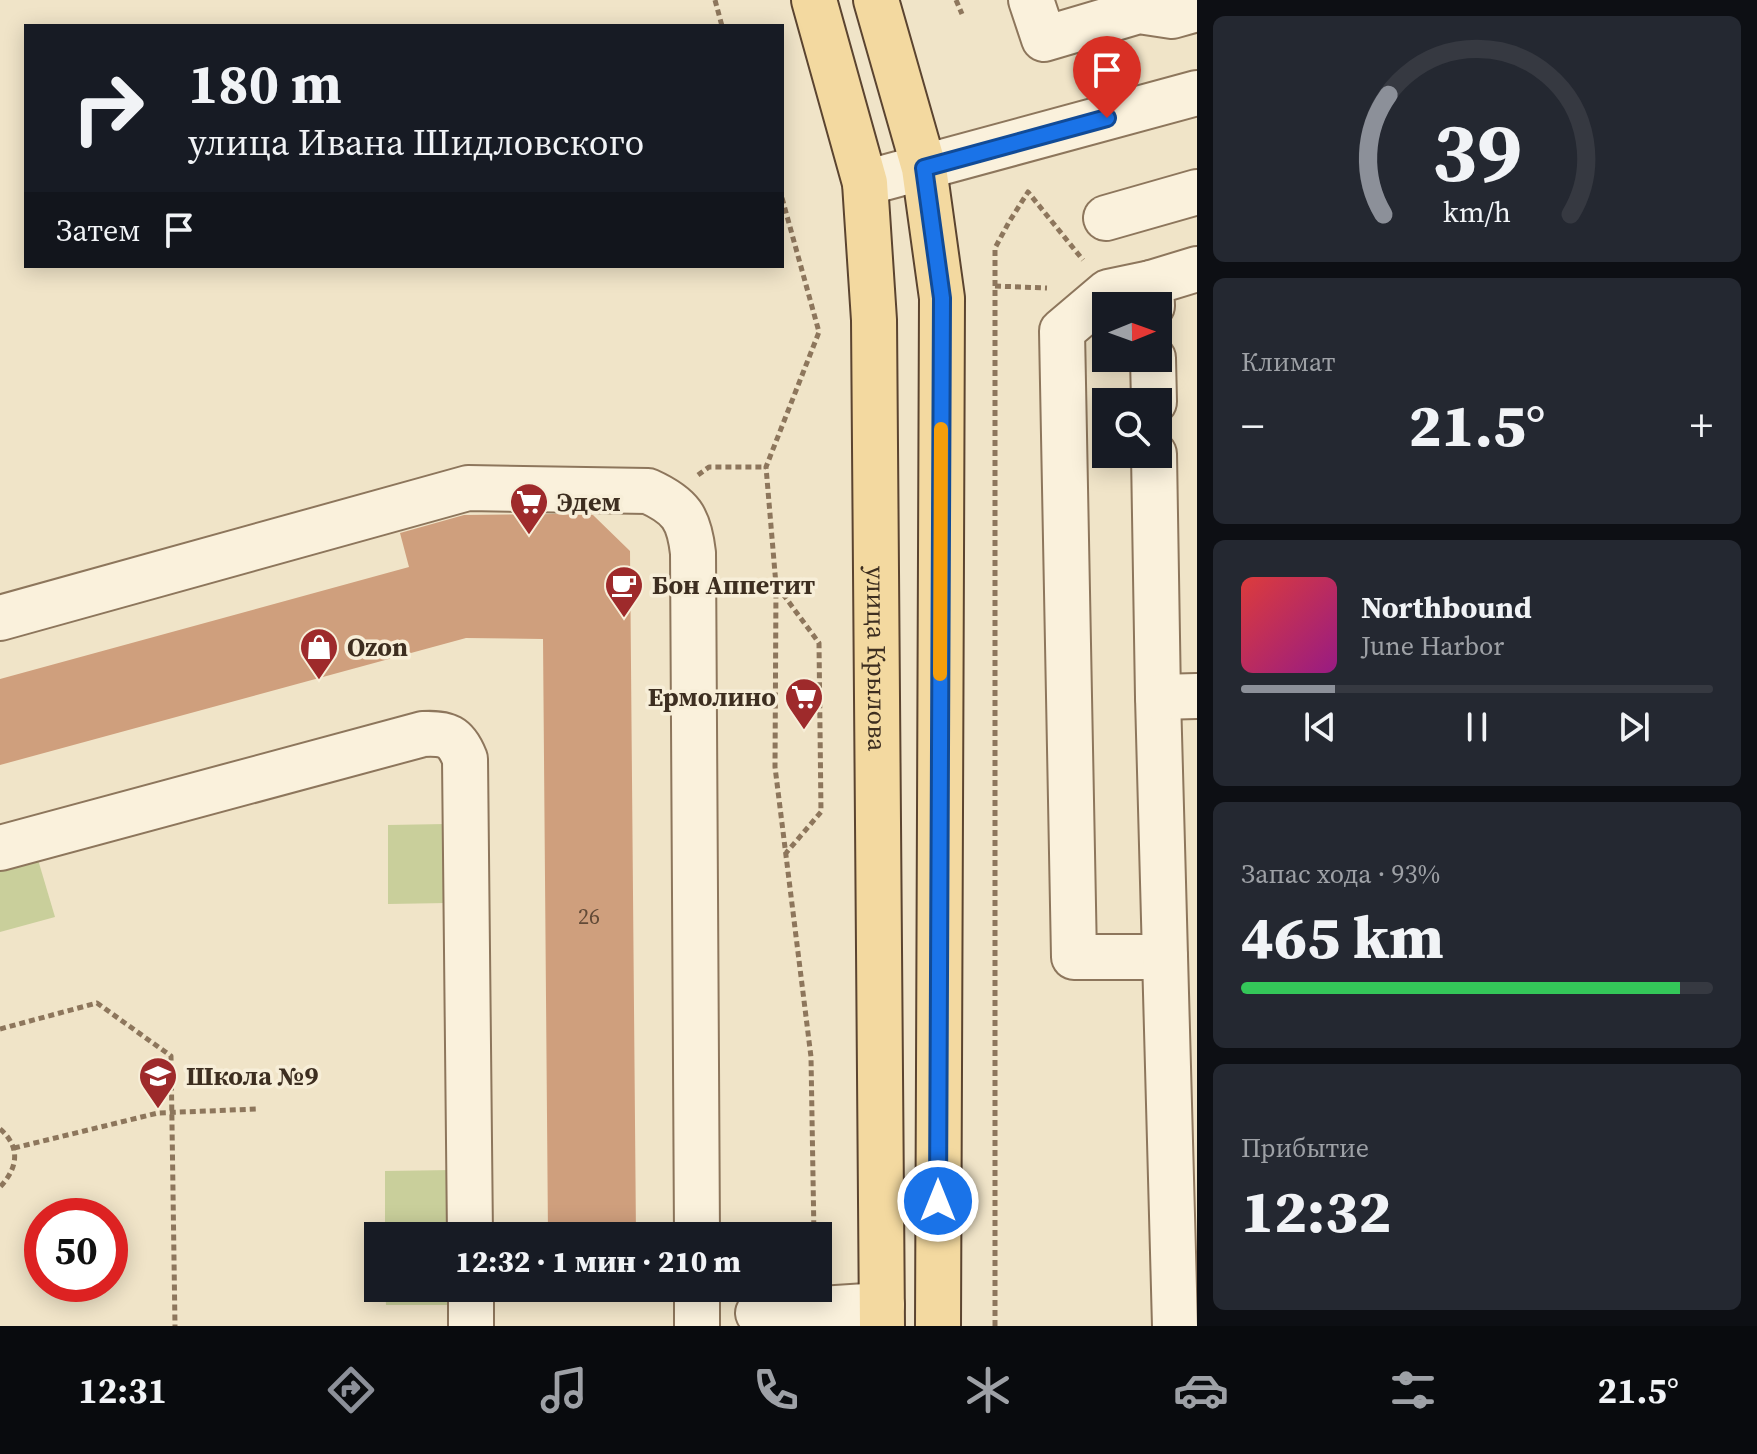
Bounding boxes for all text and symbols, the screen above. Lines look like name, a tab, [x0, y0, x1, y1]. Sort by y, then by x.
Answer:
pin	[1073, 36, 1141, 118]
text: 180 m	[188, 45, 342, 122]
icon: arrive	[1085, 48, 1129, 92]
icon: right	[56, 56, 160, 160]
text: 39	[1432, 95, 1522, 209]
text: улица Ивана Шидловского	[188, 118, 644, 167]
text: km/h	[1443, 192, 1511, 232]
icon: arrive	[157, 208, 201, 252]
text: Затем	[56, 210, 141, 251]
north arrow	[1092, 292, 1172, 372]
map controls	[1092, 292, 1172, 468]
text: Климат	[1241, 344, 1335, 380]
text: 21.5°	[1409, 384, 1545, 466]
button: search	[1092, 388, 1172, 468]
text: −	[1241, 395, 1264, 456]
text: +	[1690, 395, 1713, 456]
supermarket icon: Эдем	[508, 481, 550, 536]
place label: Эдем	[557, 484, 621, 520]
cafe icon: Бон Аппетит	[603, 564, 645, 619]
street label: улица Крылова	[858, 566, 895, 752]
place label: Бон Аппетит	[652, 567, 815, 603]
text: Northbound	[1361, 587, 1532, 628]
shop icon: Ozon	[298, 626, 340, 681]
text: June Harbor	[1361, 628, 1504, 664]
place label: Ozon	[347, 629, 408, 665]
supermarket icon: Ермолино	[783, 676, 825, 731]
place label: Ермолино	[648, 679, 776, 715]
icon: previous	[1298, 705, 1342, 749]
icon: pause	[1455, 705, 1499, 749]
icon: next	[1612, 705, 1656, 749]
text: Запас хода · 93%	[1241, 856, 1440, 892]
text: 465 km	[1241, 896, 1444, 978]
house number: 26	[578, 901, 600, 931]
school or university icon: Школа №9	[137, 1055, 179, 1110]
place label: Школа №9	[186, 1058, 319, 1094]
text: Прибытие	[1241, 1130, 1369, 1166]
position arrow	[896, 1159, 980, 1243]
text: 12:32	[1241, 1170, 1391, 1252]
speed limit sign: 50	[24, 1198, 128, 1302]
text: 12:32 · 1 мин · 210 m	[455, 1241, 741, 1282]
icon: directions	[323, 1362, 379, 1418]
icon: music	[536, 1362, 592, 1418]
icon: phone	[748, 1362, 804, 1418]
icon: climate	[960, 1362, 1016, 1418]
icon: car	[1173, 1362, 1229, 1418]
icon: filters	[1385, 1362, 1441, 1418]
text: 12:31	[78, 1366, 167, 1415]
text: 21.5°	[1598, 1366, 1679, 1415]

